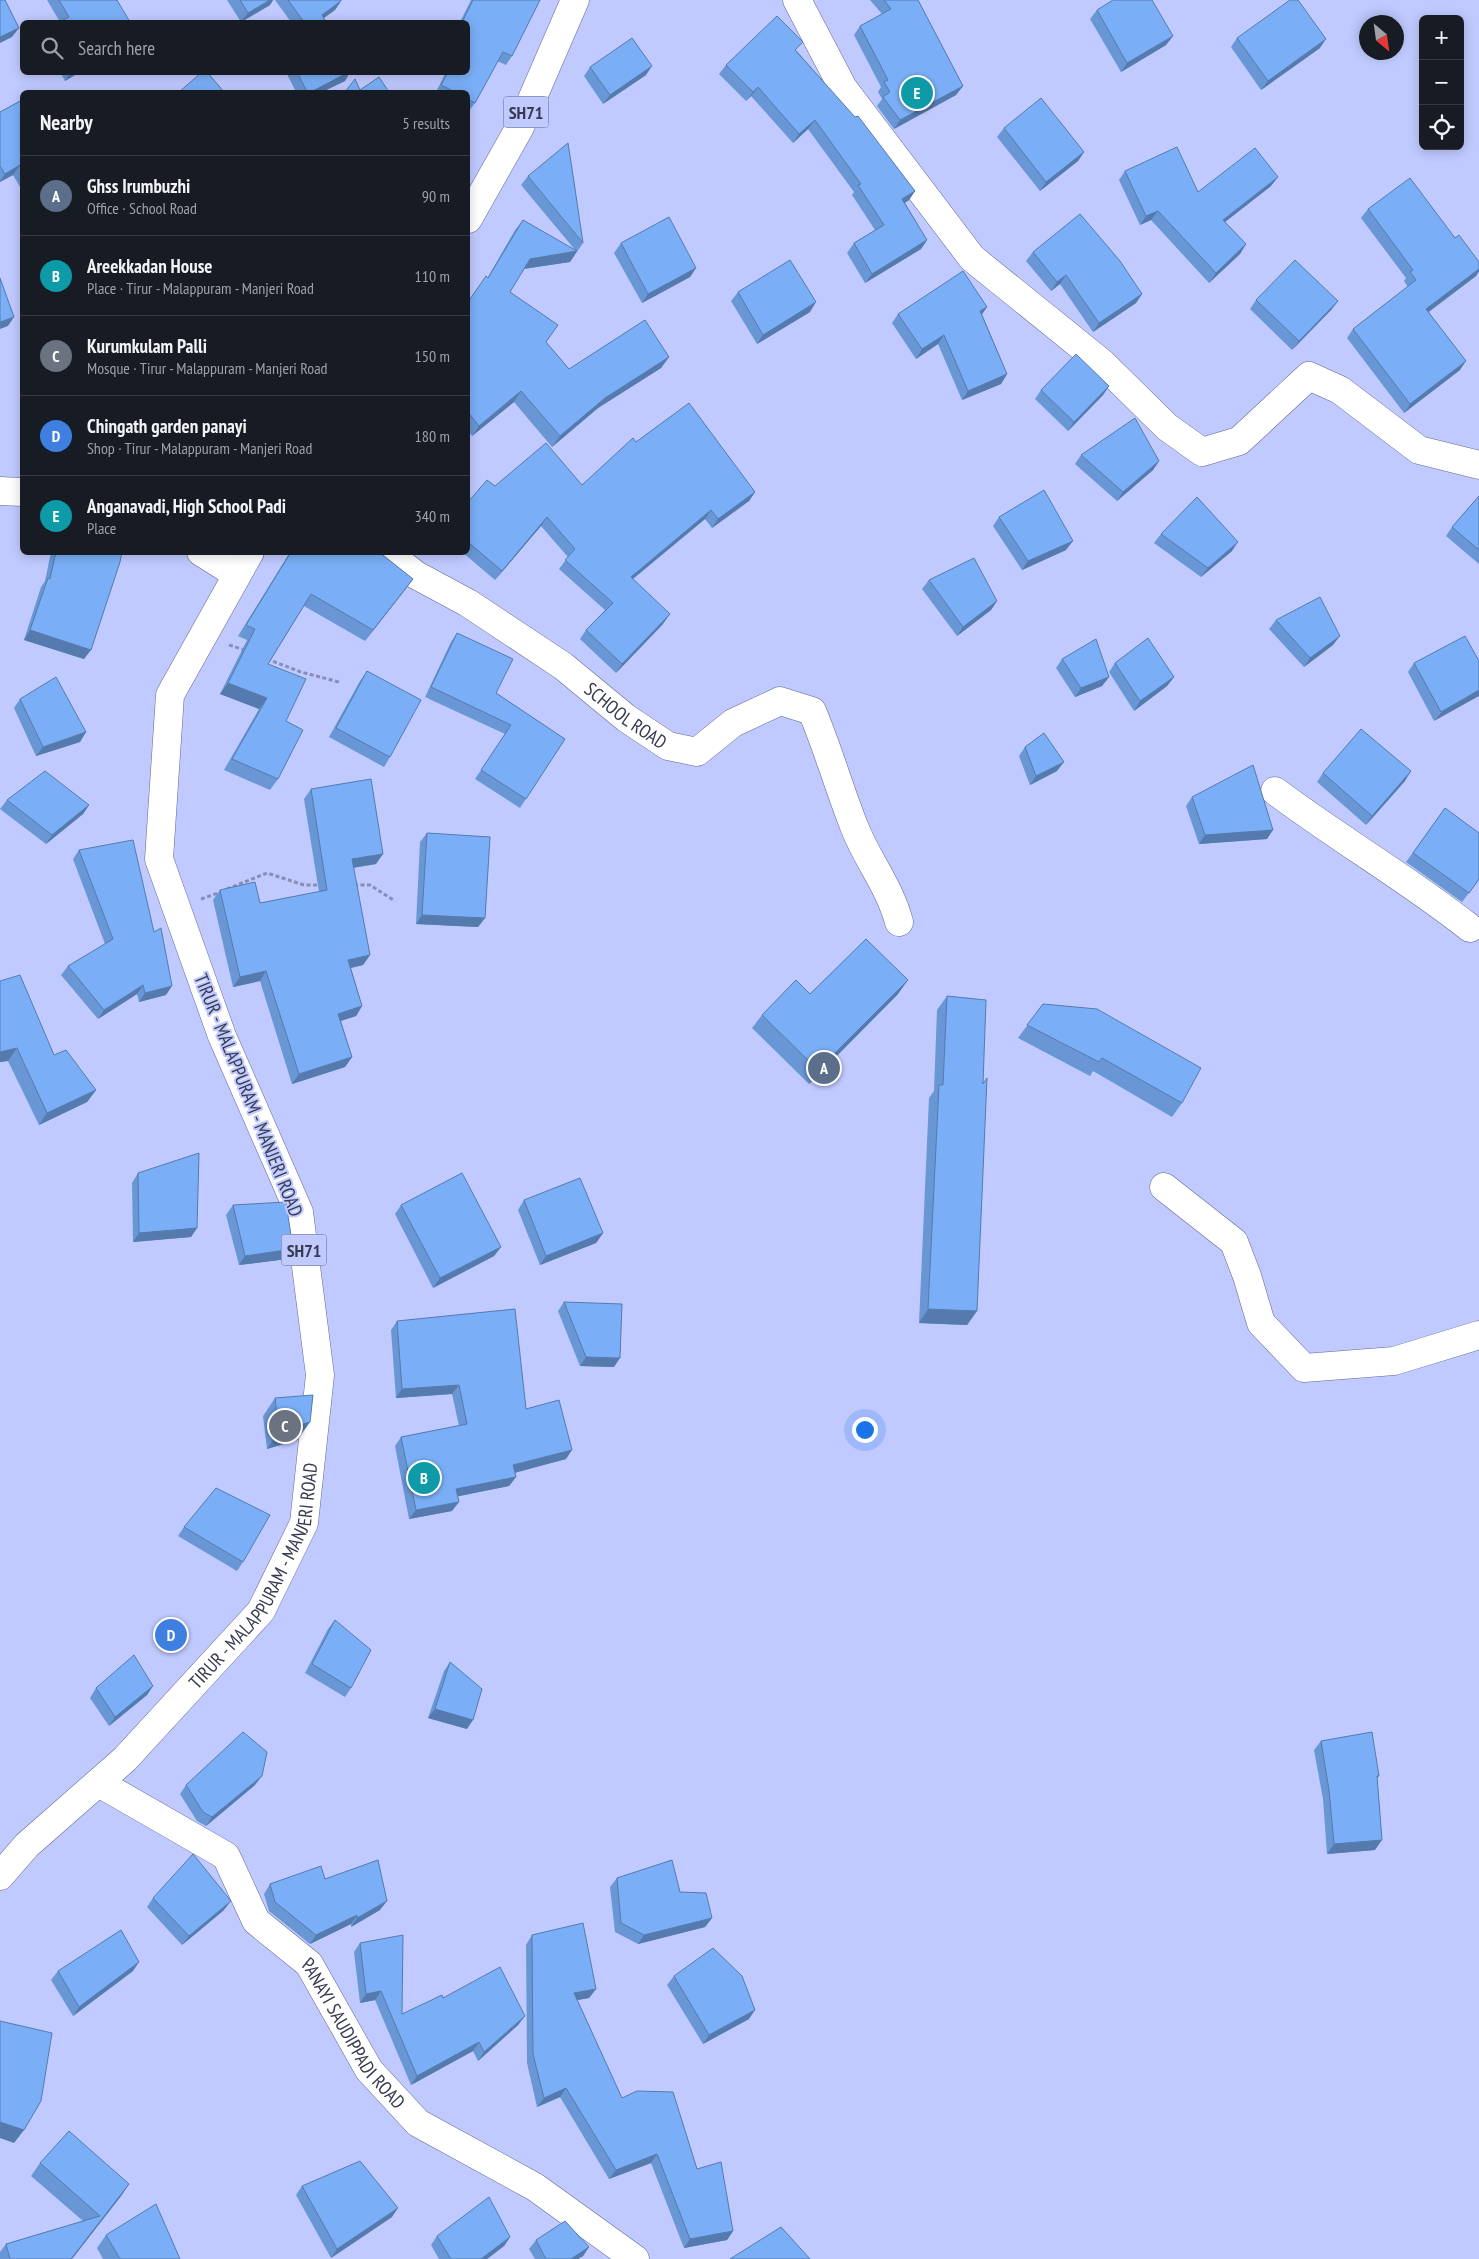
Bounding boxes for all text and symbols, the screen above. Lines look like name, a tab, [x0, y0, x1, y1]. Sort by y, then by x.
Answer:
north arrow	[1359, 15, 1404, 60]
map controls	[1419, 15, 1464, 150]
button: +	[1419, 15, 1464, 60]
search box	[20, 20, 470, 75]
icon: search	[38, 34, 66, 62]
text: Search here	[78, 36, 155, 60]
button: −	[1419, 60, 1464, 105]
pin: E	[901, 74, 933, 112]
road number: SH71	[504, 96, 548, 128]
button: locate	[1419, 105, 1464, 150]
text: Nearby	[40, 109, 93, 136]
text: 5 results	[403, 113, 450, 133]
text: Ghss Irumbuzhi	[87, 174, 190, 198]
text: A	[52, 186, 60, 206]
text: 90 m	[422, 186, 450, 206]
text: Office · School Road	[87, 198, 197, 218]
text: Areekkadan House	[87, 254, 212, 278]
text: B	[52, 266, 60, 286]
text: 110 m	[415, 266, 450, 286]
text: Place · Tirur - Malappuram - Manjeri Road	[87, 278, 314, 298]
text: Kurumkulam Palli	[87, 334, 207, 358]
text: C	[52, 346, 60, 366]
text: 150 m	[415, 346, 450, 366]
text: Mosque · Tirur - Malappuram - Manjeri Road	[87, 358, 328, 378]
text: Chingath garden panayi	[87, 414, 247, 438]
text: D	[52, 426, 60, 446]
text: 180 m	[415, 426, 450, 446]
text: Shop · Tirur - Malappuram - Manjeri Road	[87, 438, 312, 458]
text: Anganavadi, High School Padi	[87, 494, 286, 518]
text: E	[53, 506, 59, 526]
text: 340 m	[415, 506, 450, 526]
text: Place	[87, 518, 116, 538]
street label: SCHOOL ROAD	[580, 677, 672, 754]
street label: TIRUR - MALAPPURAM - MANJERI ROAD	[189, 970, 309, 1220]
pin: A	[808, 1049, 840, 1087]
road number: SH71	[282, 1234, 326, 1266]
pin: C	[269, 1407, 301, 1445]
your location	[852, 1417, 878, 1443]
pin: B	[408, 1459, 440, 1497]
street label: TIRUR - MALAPPURAM - MANJERI ROAD	[184, 1462, 322, 1694]
pin: D	[155, 1616, 187, 1654]
street label: PANAYI SAUDIPPADI ROAD	[298, 1952, 410, 2113]

